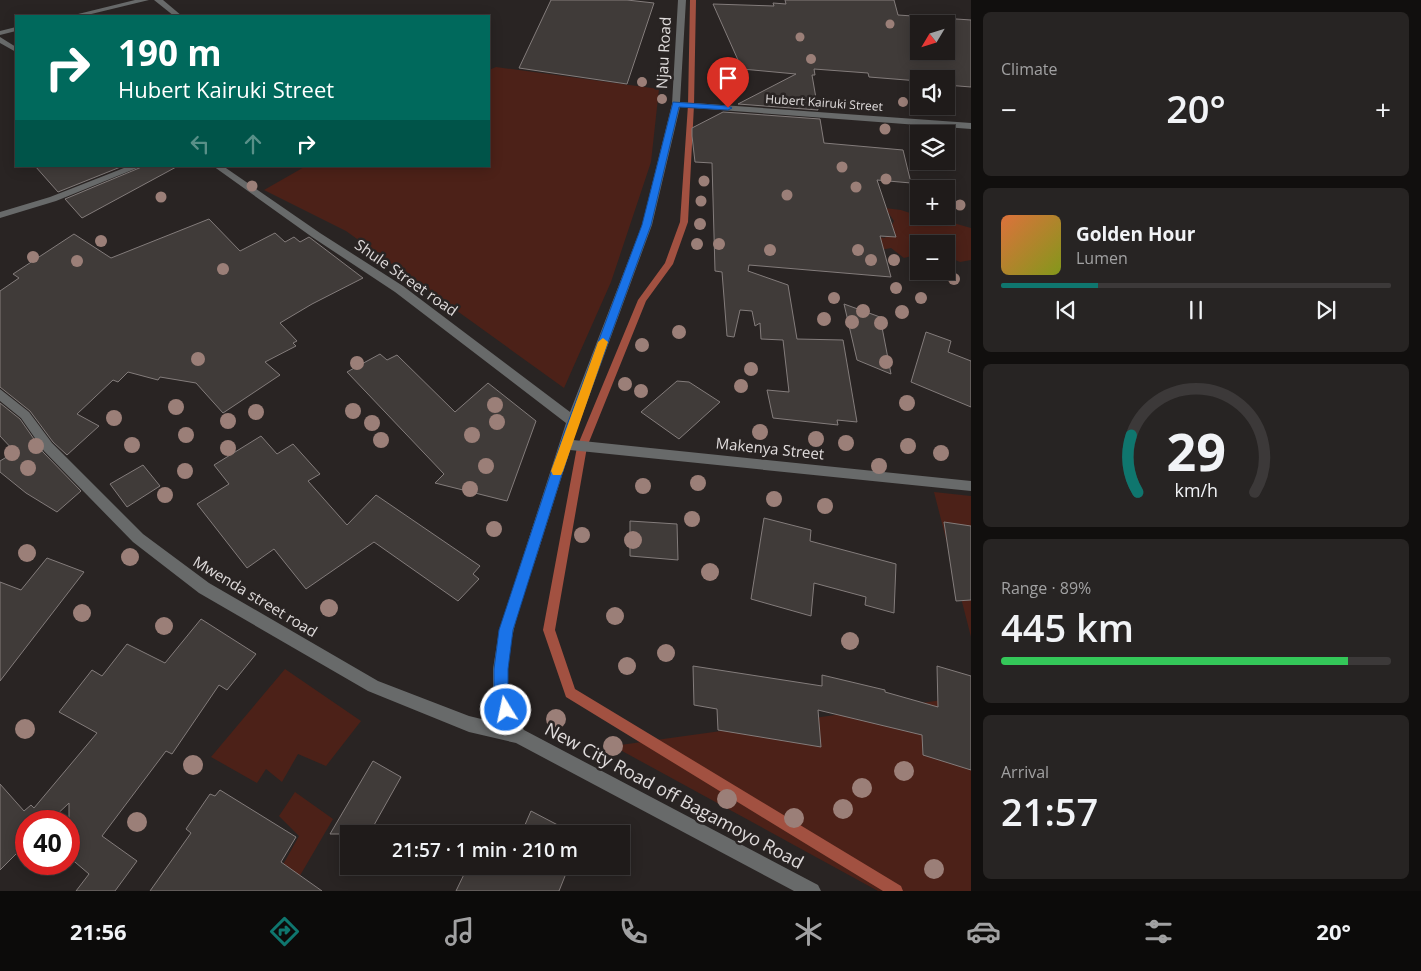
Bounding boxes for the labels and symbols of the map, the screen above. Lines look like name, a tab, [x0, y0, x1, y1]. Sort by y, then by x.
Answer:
north arrow	[910, 15, 955, 60]
street label: Njau Road	[651, 16, 675, 90]
pin	[707, 57, 749, 108]
street label: Hubert Kairuki Street	[765, 90, 883, 115]
street label: Shule Street road	[351, 234, 462, 320]
street label: Makenya Street	[715, 432, 825, 464]
street label: Mwenda street road	[190, 551, 321, 641]
position arrow	[479, 683, 531, 735]
street label: New City Road off Bagamoyo Road	[541, 716, 808, 874]
speed limit sign: 40	[15, 810, 80, 875]

